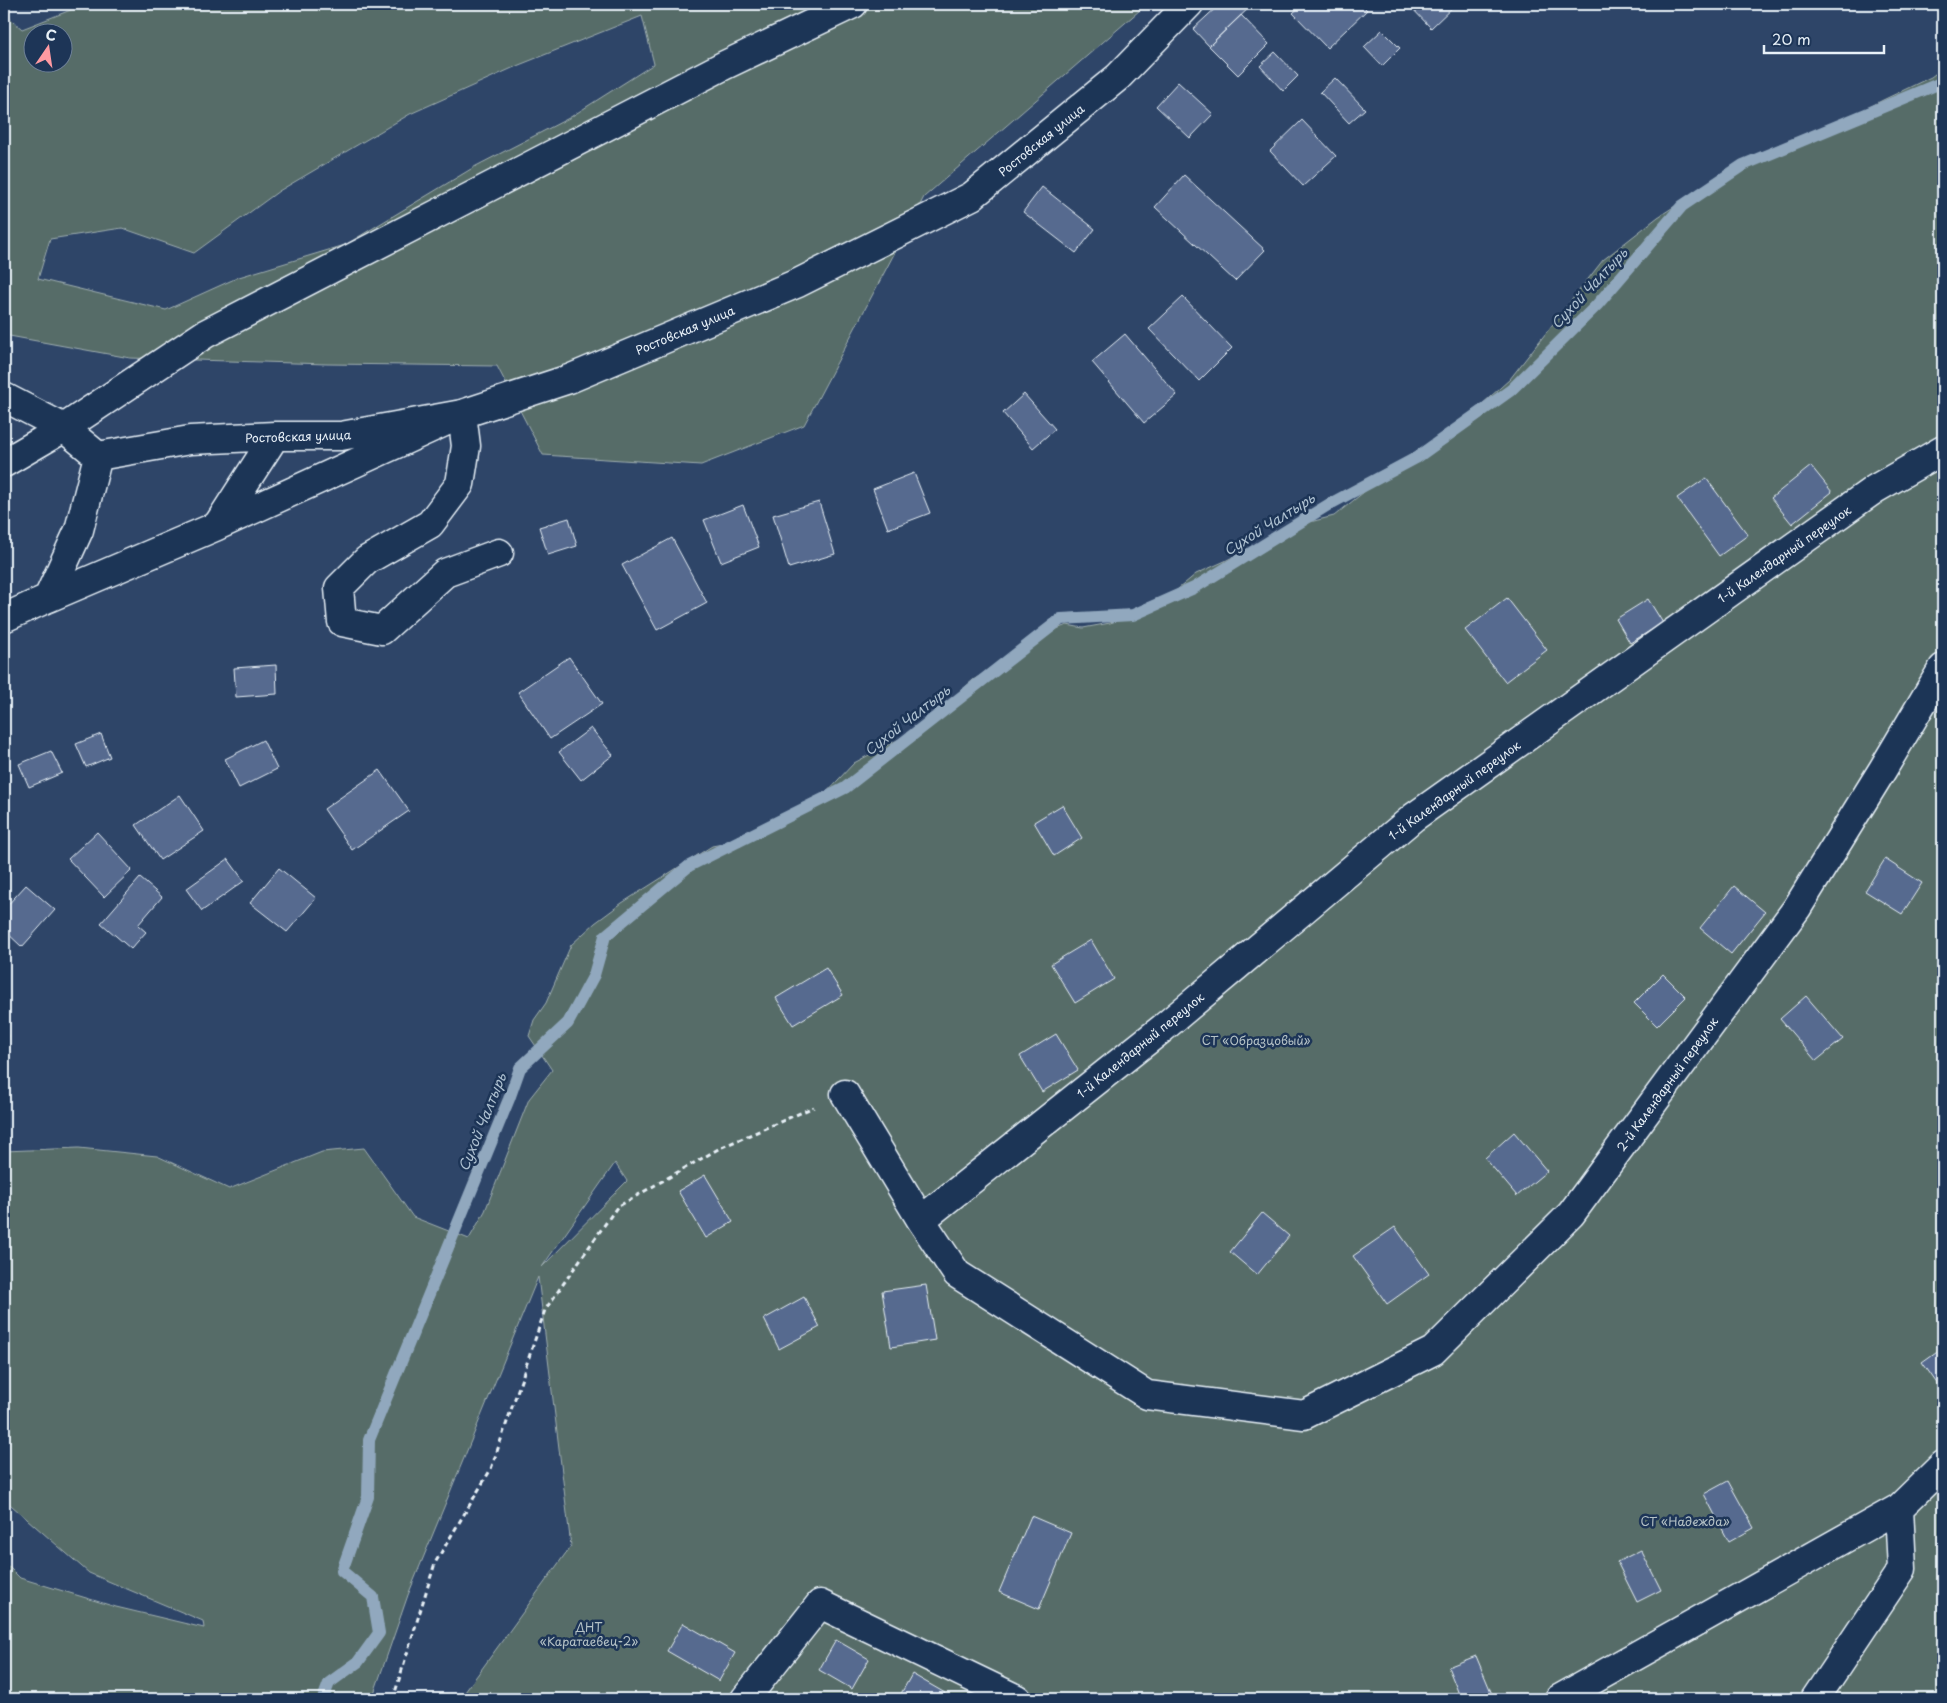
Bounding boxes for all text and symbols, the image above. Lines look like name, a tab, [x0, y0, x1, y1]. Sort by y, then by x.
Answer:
north arrow	[22, 22, 72, 72]
scale bar	[1764, 22, 1884, 54]
text: С	[44, 23, 59, 46]
text: 20 m	[1772, 27, 1811, 50]
street label: Ростовская улица	[994, 99, 1088, 180]
water label: Сухой Чалтырь	[1546, 242, 1633, 333]
street label: Ростовская улица	[633, 301, 738, 359]
street label: Ростовская улица	[245, 425, 352, 447]
water label: Сухой Чалтырь	[1219, 487, 1319, 560]
street label: 1-й Календарный переулок	[1714, 500, 1855, 607]
water label: Сухой Чалтырь	[860, 679, 955, 760]
street label: 1-й Календарный переулок	[1384, 735, 1524, 844]
street label: 1-й Календарный переулок	[1072, 987, 1208, 1102]
street label: 2-й Календарный переулок	[1612, 1012, 1723, 1155]
park label: СТ «Образцовый»	[1202, 1031, 1310, 1049]
water label: Сухой Чалтырь	[453, 1069, 512, 1174]
park label: СТ «Надежда»	[1640, 1512, 1730, 1530]
park label: ДНТ «Каратаевец-2»	[540, 1618, 638, 1650]

